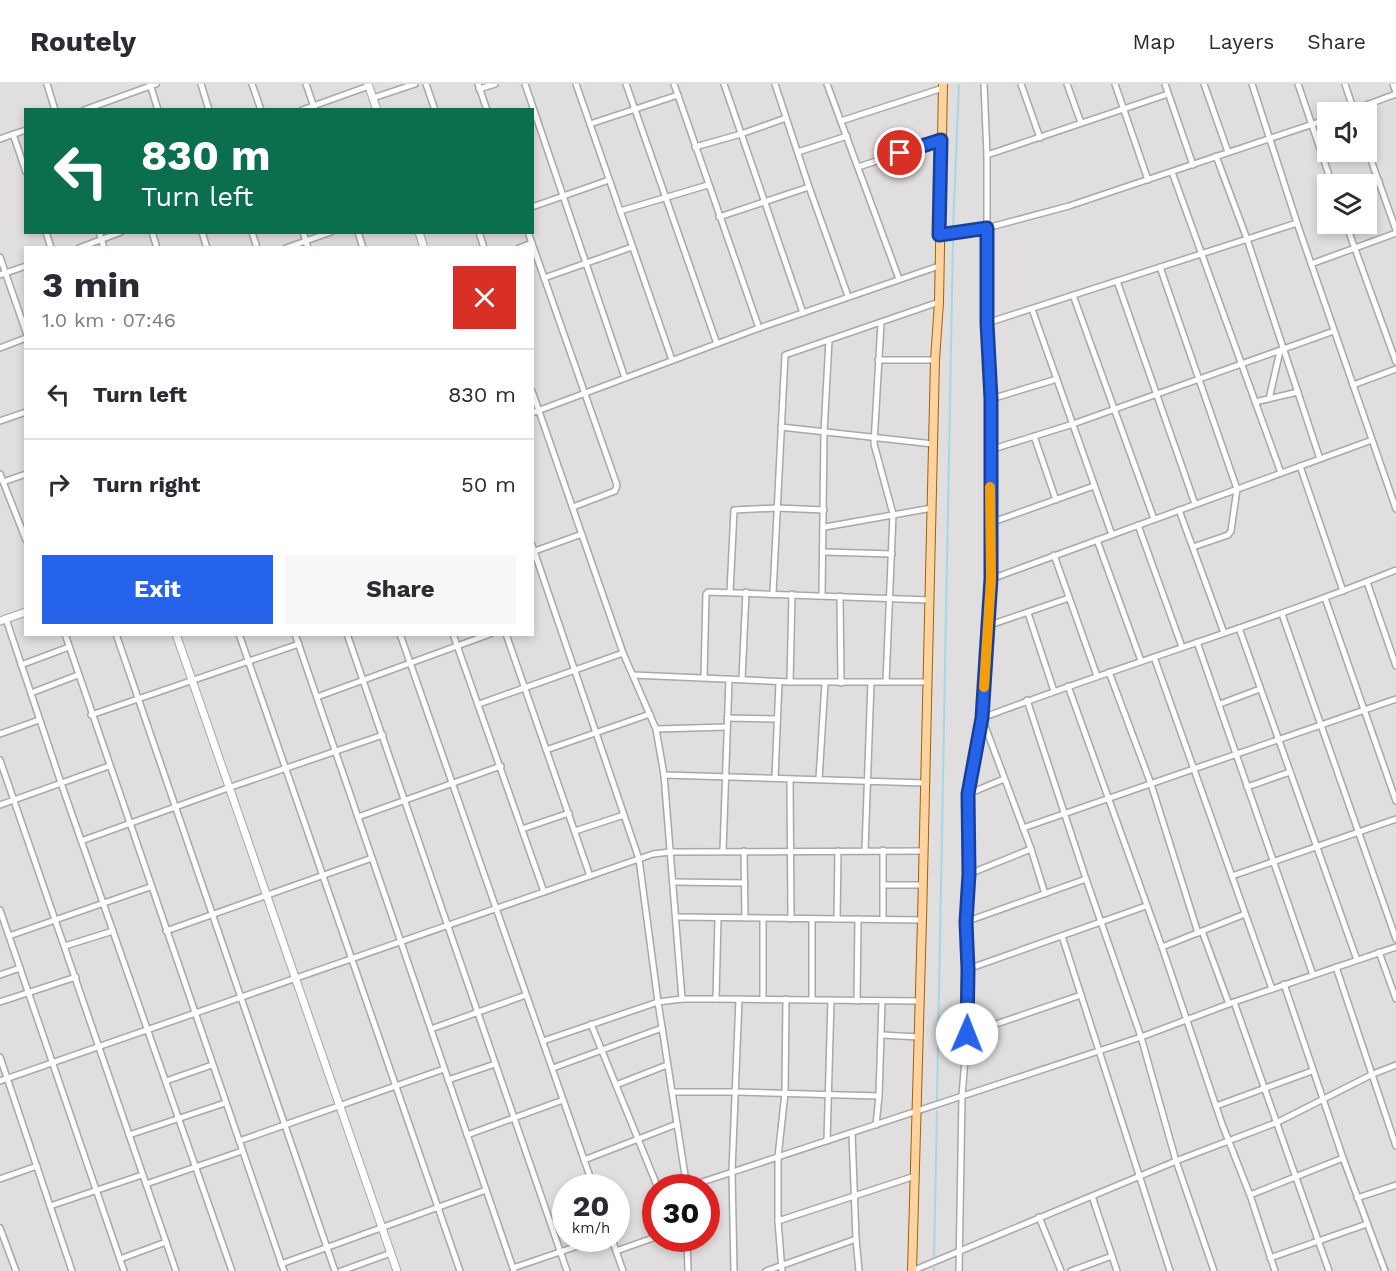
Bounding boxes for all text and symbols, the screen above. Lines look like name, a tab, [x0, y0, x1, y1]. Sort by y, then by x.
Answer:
text: Routely	[30, 25, 136, 58]
text: Map	[1132, 29, 1175, 54]
text: Layers	[1208, 29, 1274, 54]
text: Share	[1307, 29, 1366, 54]
map controls	[1317, 102, 1377, 234]
button: sound	[1317, 102, 1377, 162]
pin	[874, 127, 925, 178]
text: 830 m	[141, 131, 271, 180]
icon: left	[42, 132, 120, 210]
icon: arrive	[883, 136, 916, 169]
button: layers	[1317, 174, 1377, 234]
text: Turn left	[141, 181, 253, 213]
text: 3 min	[42, 264, 140, 306]
button: close	[453, 266, 516, 329]
text: 1.0 km · 07:46	[42, 308, 176, 332]
icon: left	[42, 378, 75, 411]
text: Turn left	[93, 382, 187, 407]
text: 830 m	[448, 382, 516, 407]
icon: right	[42, 468, 75, 501]
text: Turn right	[93, 472, 200, 497]
text: 50 m	[461, 472, 516, 497]
button: Exit	[42, 555, 273, 624]
button: Share	[285, 555, 516, 624]
position arrow	[935, 1002, 999, 1066]
speed limit sign: 30	[642, 1174, 720, 1252]
text: 20	[572, 1188, 610, 1223]
text: km/h	[572, 1219, 610, 1237]

